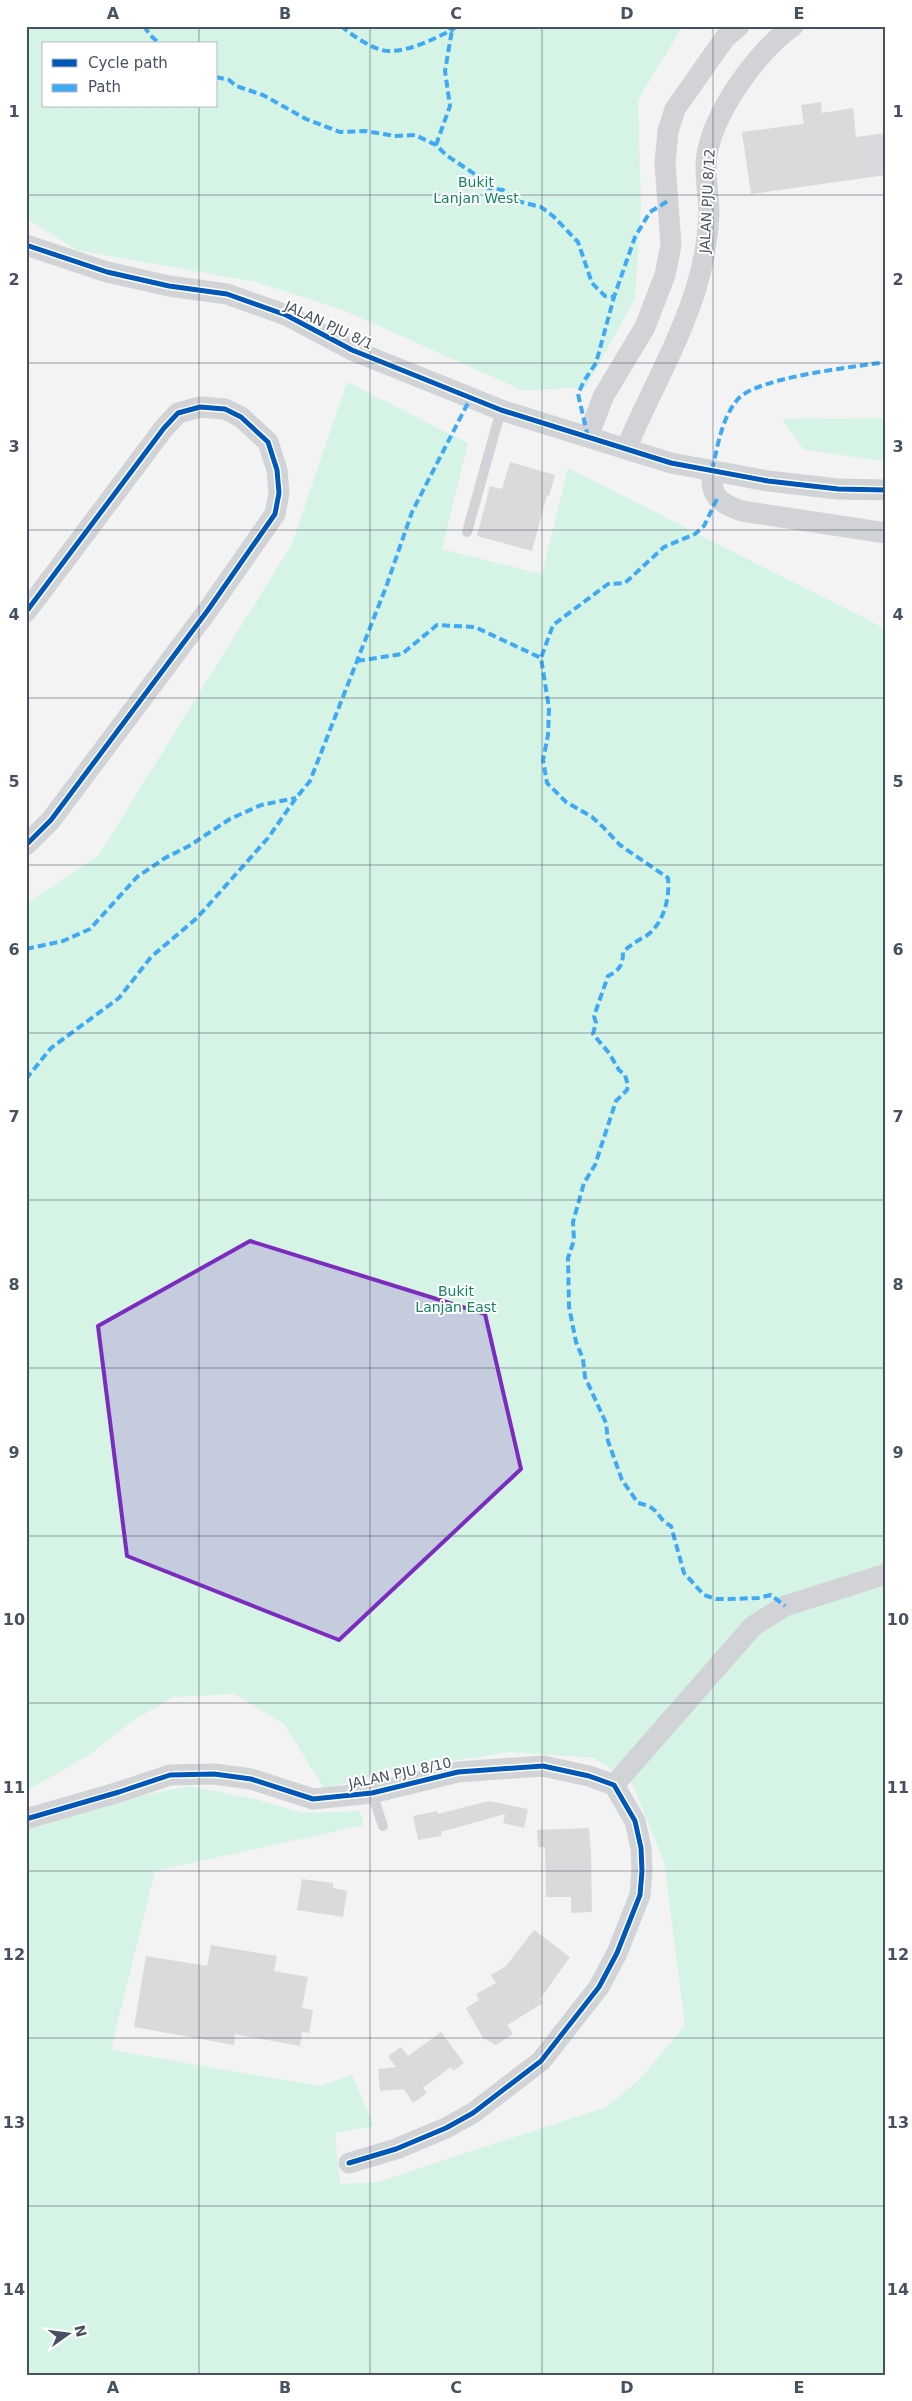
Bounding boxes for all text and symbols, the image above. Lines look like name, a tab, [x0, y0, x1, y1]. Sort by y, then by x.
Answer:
text: A	[107, 4, 120, 23]
text: B	[279, 4, 291, 23]
text: C	[450, 4, 462, 23]
text: D	[620, 4, 634, 23]
text: E	[794, 4, 804, 23]
legend	[42, 42, 218, 108]
text: Cycle path	[88, 54, 168, 72]
text: Path	[88, 78, 121, 96]
text: 1	[8, 102, 20, 121]
text: 1	[892, 102, 904, 121]
street label: JALAN PJU 8/12	[696, 148, 718, 255]
park label: Bukit Lanjan West	[433, 174, 519, 206]
text: 2	[8, 270, 20, 289]
text: 2	[892, 270, 904, 289]
street label: JALAN PJU 8/1	[281, 297, 376, 353]
text: 3	[8, 437, 20, 456]
text: 3	[892, 437, 904, 456]
text: 4	[8, 605, 20, 624]
text: 4	[892, 605, 904, 624]
text: 5	[8, 772, 20, 791]
text: 5	[892, 772, 904, 791]
text: 6	[8, 940, 20, 959]
text: 6	[892, 940, 904, 959]
text: 7	[8, 1107, 20, 1126]
text: 7	[892, 1107, 904, 1126]
text: 8	[8, 1275, 20, 1294]
text: 8	[892, 1275, 904, 1294]
park label: Bukit Lanjan East	[415, 1283, 497, 1315]
text: 9	[8, 1443, 20, 1462]
text: 9	[892, 1443, 904, 1462]
text: 10	[3, 1610, 25, 1629]
text: 10	[887, 1610, 909, 1629]
street label: JALAN PJU 8/10	[346, 1754, 453, 1792]
text: 11	[3, 1778, 25, 1797]
text: 11	[887, 1778, 909, 1797]
text: 12	[3, 1945, 25, 1964]
text: 12	[887, 1945, 909, 1964]
text: 13	[3, 2113, 25, 2132]
text: 13	[887, 2113, 909, 2132]
text: 14	[3, 2280, 25, 2299]
text: 14	[887, 2280, 909, 2299]
north arrow	[42, 2308, 92, 2358]
text: N	[71, 2323, 90, 2338]
text: A	[107, 2378, 120, 2397]
text: B	[279, 2378, 291, 2397]
text: C	[450, 2378, 462, 2397]
text: D	[620, 2378, 634, 2397]
text: E	[794, 2378, 804, 2397]

